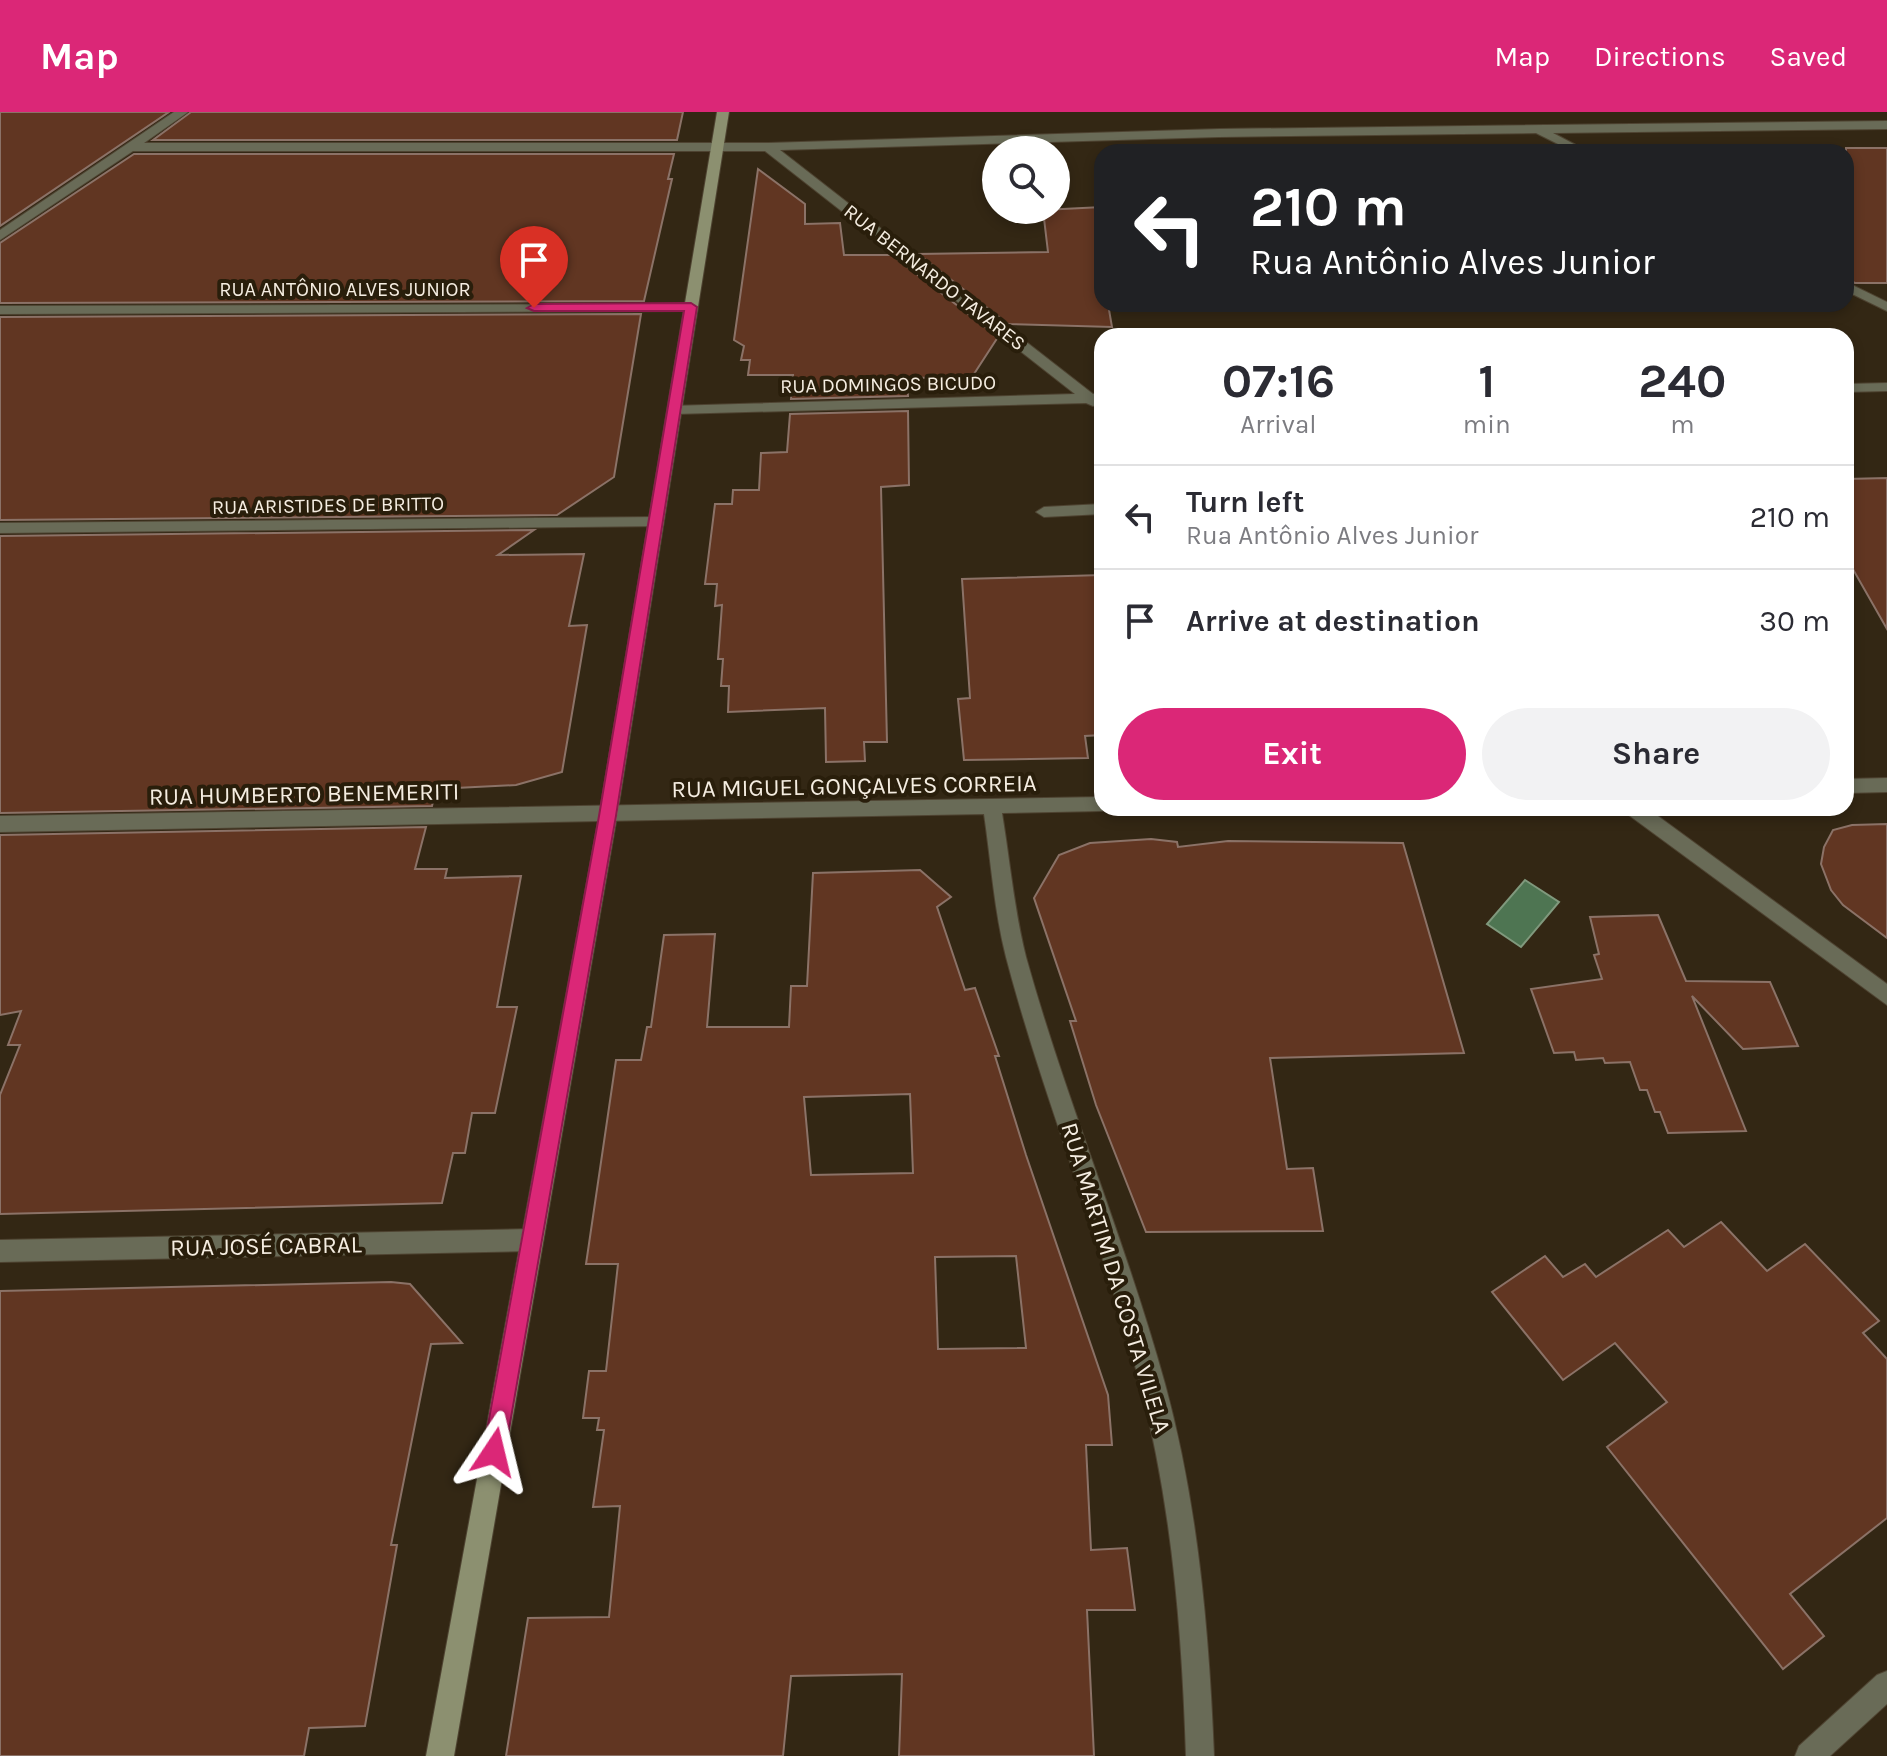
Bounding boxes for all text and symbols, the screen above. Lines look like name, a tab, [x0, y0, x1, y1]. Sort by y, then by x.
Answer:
text: Map	[40, 34, 119, 79]
text: Map	[1495, 40, 1550, 73]
text: Directions	[1594, 40, 1726, 73]
text: Saved	[1770, 40, 1847, 73]
map controls	[982, 136, 1070, 224]
button: search	[982, 136, 1070, 224]
text: 210 m	[1250, 174, 1407, 239]
icon: left	[1118, 176, 1222, 280]
street label: RUA BERNARDO TAVARES	[840, 200, 1030, 355]
pin	[500, 226, 568, 308]
icon: arrive	[512, 238, 556, 282]
text: Rua Antônio Alves Junior	[1250, 241, 1655, 283]
street label: RUA ANTÔNIO ALVES JUNIOR	[219, 277, 471, 301]
text: 07:16	[1222, 353, 1335, 409]
text: 1	[1478, 353, 1495, 409]
text: 240	[1638, 353, 1726, 409]
street label: RUA DOMINGOS BICUDO	[780, 371, 996, 398]
text: Arrival	[1240, 409, 1317, 440]
text: min	[1463, 409, 1511, 440]
text: m	[1670, 409, 1694, 440]
text: Turn left	[1186, 484, 1304, 520]
street label: RUA ARISTIDES DE BRITTO	[212, 492, 444, 519]
icon: left	[1118, 495, 1162, 539]
text: 210 m	[1750, 499, 1830, 535]
text: Rua Antônio Alves Junior	[1186, 520, 1478, 551]
icon: arrive	[1118, 599, 1162, 643]
text: Arrive at destination	[1186, 603, 1480, 639]
text: 30 m	[1759, 603, 1830, 639]
button: Exit	[1118, 708, 1466, 800]
button: Share	[1482, 708, 1830, 800]
street label: RUA MIGUEL GONÇALVES CORREIA	[671, 769, 1037, 803]
street label: RUA HUMBERTO BENEMERITI	[149, 777, 459, 811]
street label: RUA MARTIM DA COSTA VILELA	[1055, 1119, 1177, 1437]
street label: RUA JOSÉ CABRAL	[170, 1229, 363, 1262]
position arrow	[452, 1410, 536, 1494]

